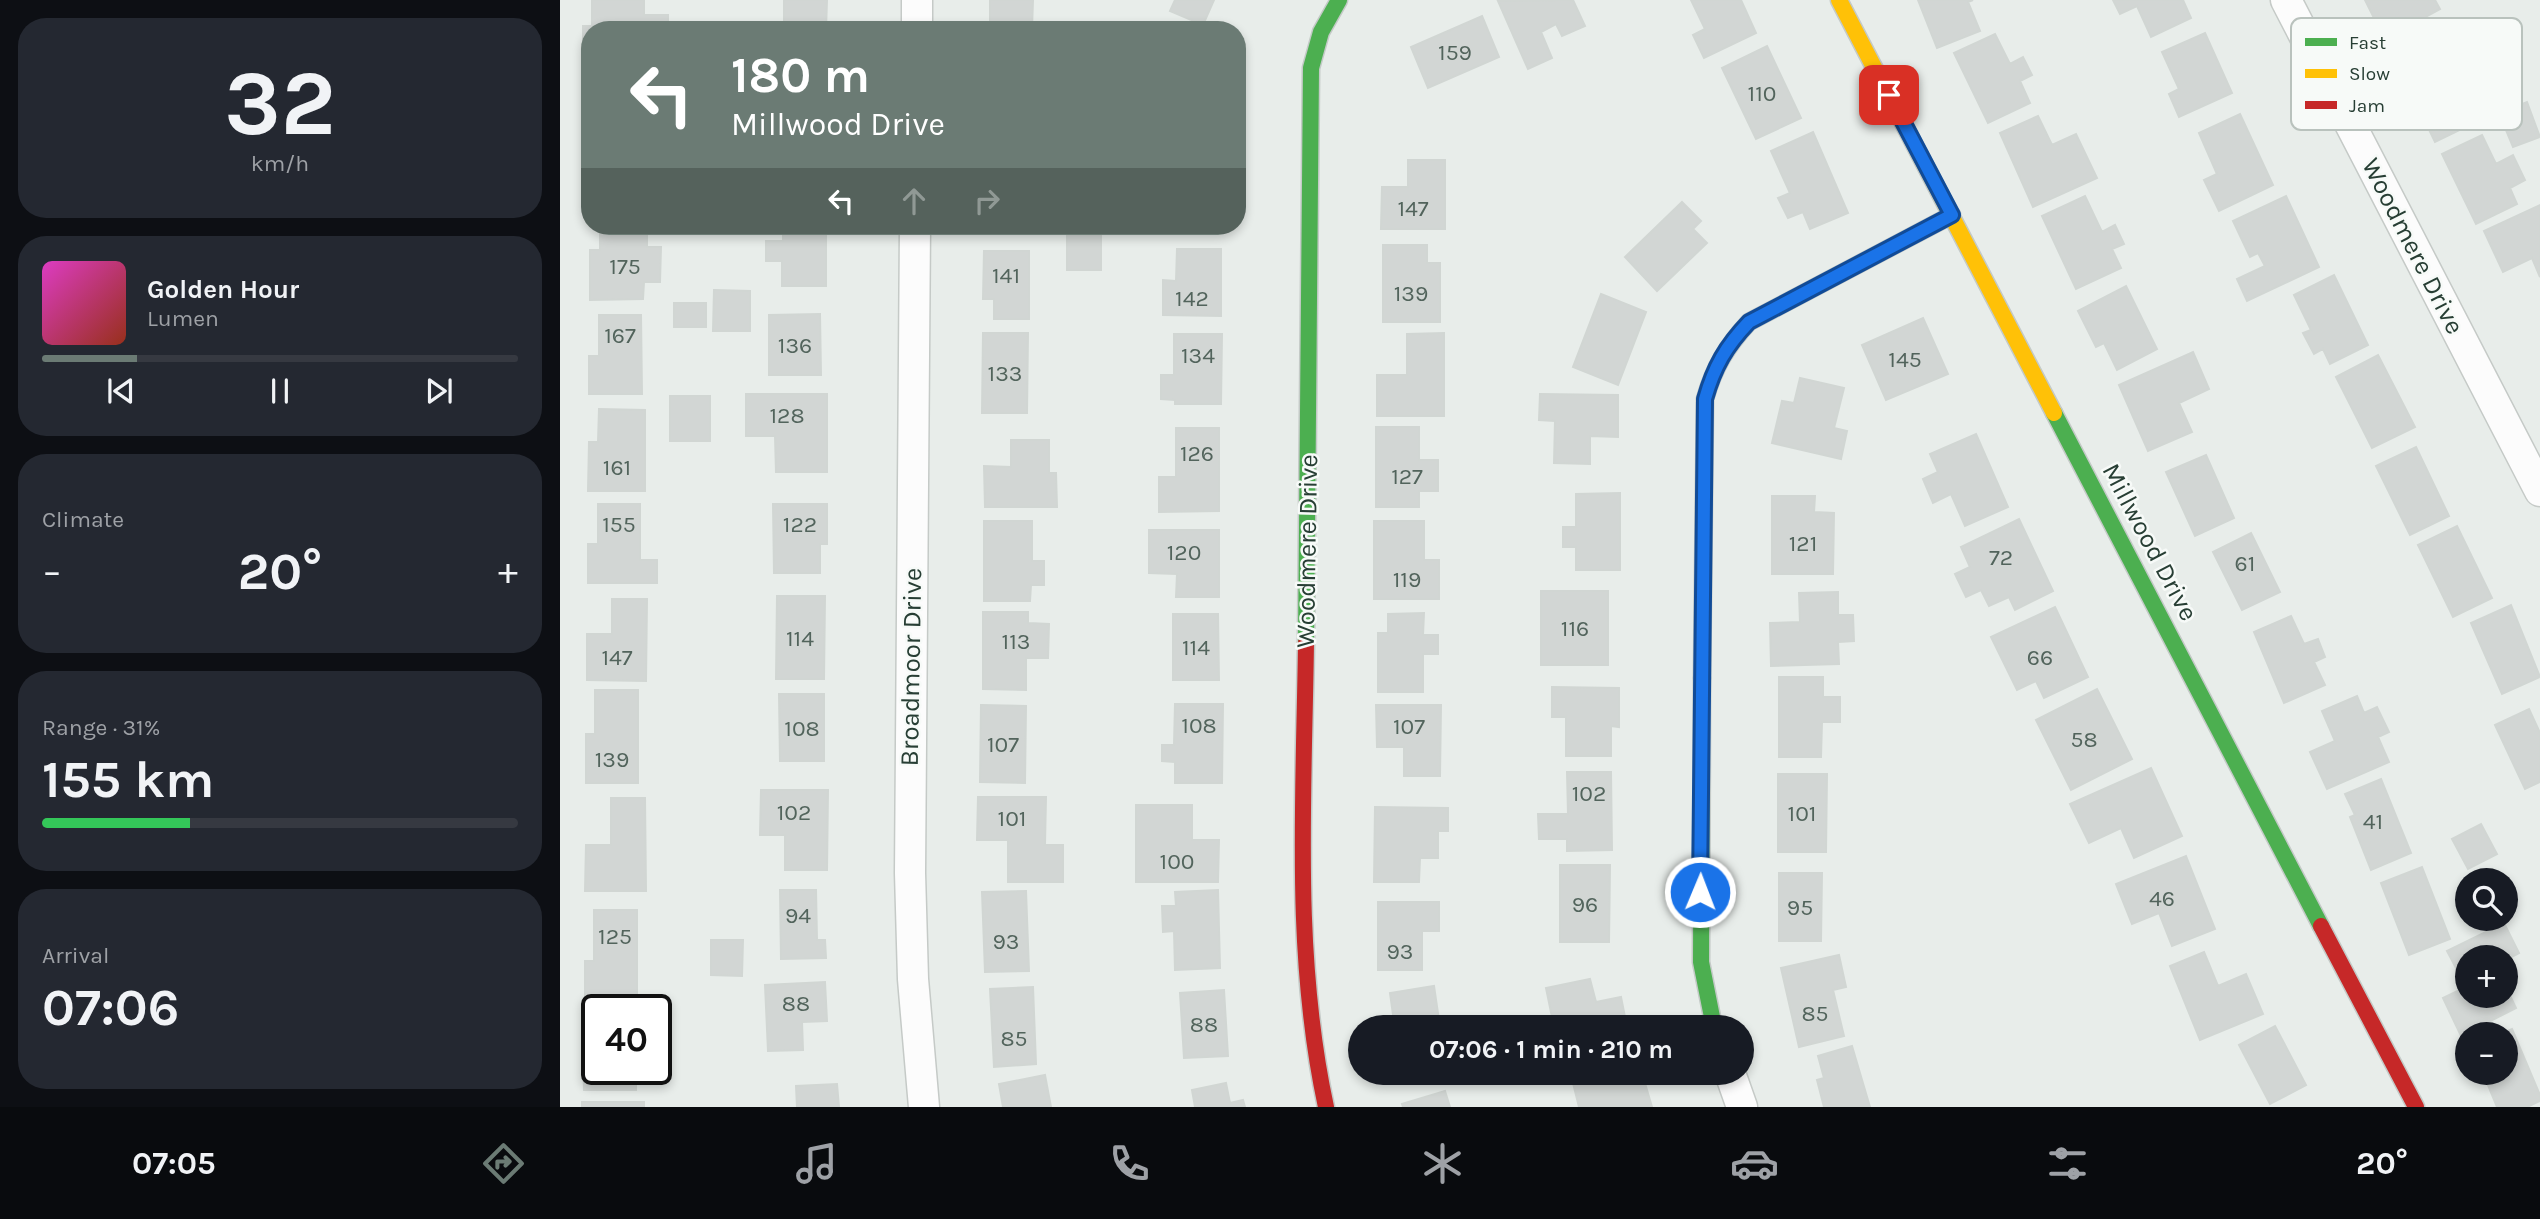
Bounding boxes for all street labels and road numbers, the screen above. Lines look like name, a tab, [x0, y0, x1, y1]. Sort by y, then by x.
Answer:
street label: Woodmere Drive	[2355, 153, 2471, 339]
street label: Woodmere Drive	[1290, 454, 1324, 648]
street label: Millwood Drive	[2095, 458, 2205, 626]
street label: Broadmoor Drive	[894, 567, 928, 767]

